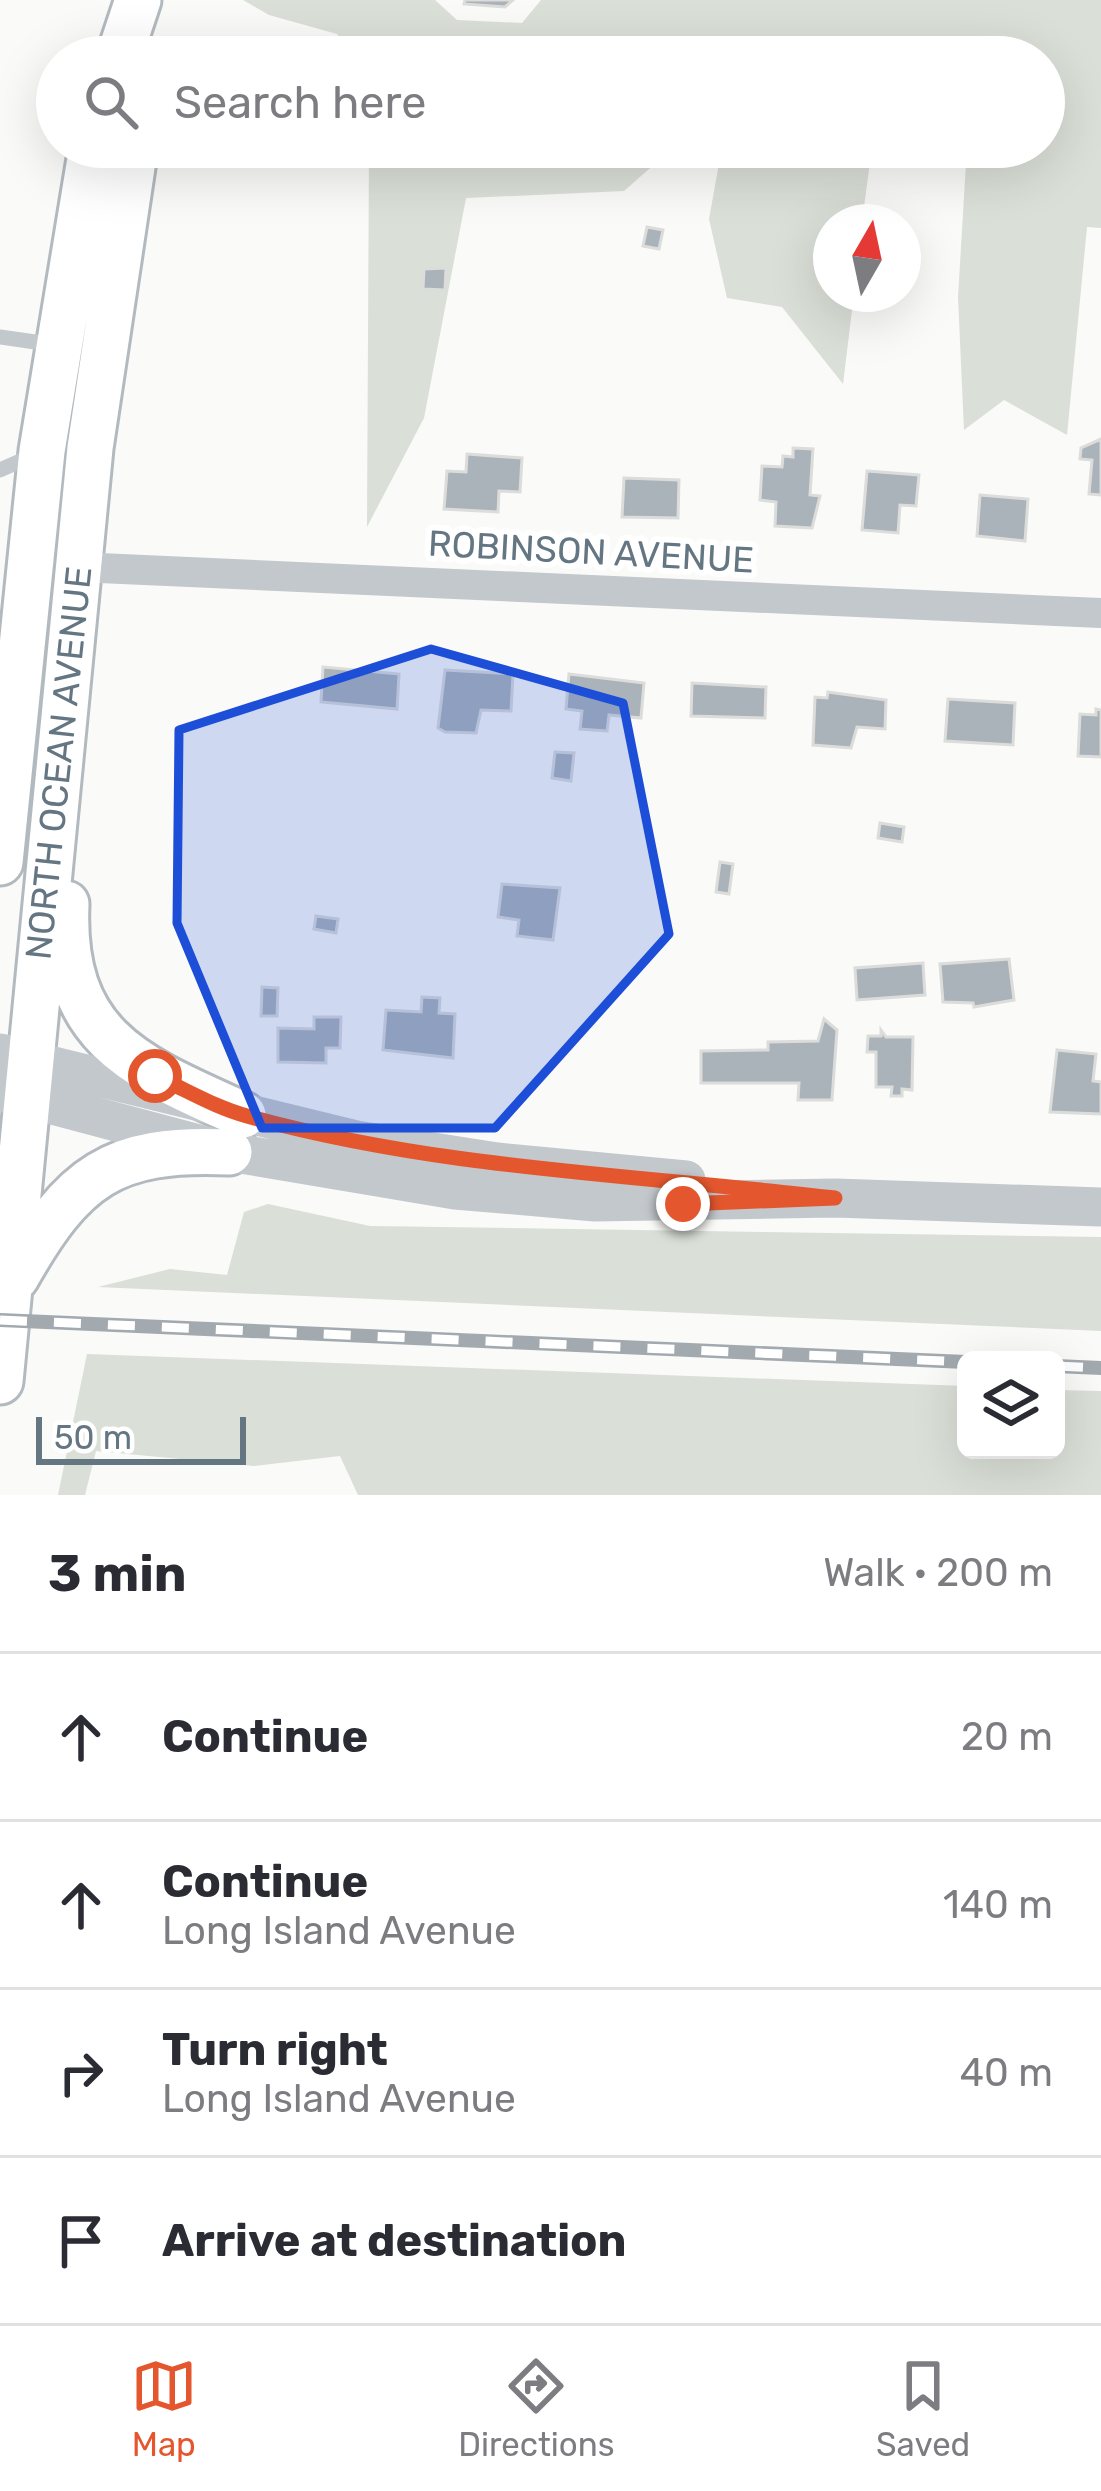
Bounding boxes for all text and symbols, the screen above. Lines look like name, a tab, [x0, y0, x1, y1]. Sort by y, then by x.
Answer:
search box	[36, 36, 1065, 168]
icon: search	[78, 69, 144, 135]
text: Search here	[174, 76, 426, 129]
north arrow	[813, 204, 921, 312]
street label: ROBINSON AVENUE	[427, 521, 755, 582]
street label: NORTH OCEAN AVENUE	[16, 564, 101, 962]
route start	[128, 1049, 182, 1103]
route end	[656, 1177, 710, 1231]
map controls	[957, 1351, 1065, 1459]
button: layers	[957, 1351, 1065, 1459]
scale bar	[36, 1411, 246, 1464]
text: 50 m	[54, 1418, 132, 1457]
text: 3 min	[48, 1543, 187, 1604]
text: Walk · 200 m	[823, 1550, 1053, 1596]
icon: ahead	[48, 1704, 114, 1770]
text: Continue	[162, 1710, 368, 1763]
text: 20 m	[961, 1714, 1053, 1760]
text: Continue	[162, 1855, 368, 1908]
icon: ahead	[48, 1872, 114, 1938]
text: 140 m	[943, 1882, 1053, 1928]
text: Long Island Avenue	[162, 1908, 516, 1954]
text: Turn right	[162, 2023, 388, 2076]
icon: right	[48, 2040, 114, 2106]
text: 40 m	[960, 2050, 1053, 2096]
text: Long Island Avenue	[162, 2076, 516, 2122]
icon: arrive	[48, 2208, 114, 2274]
text: Arrive at destination	[162, 2214, 627, 2267]
tab: Map	[131, 2353, 197, 2464]
tab: Directions	[458, 2353, 615, 2464]
tab: Saved	[876, 2353, 970, 2464]

